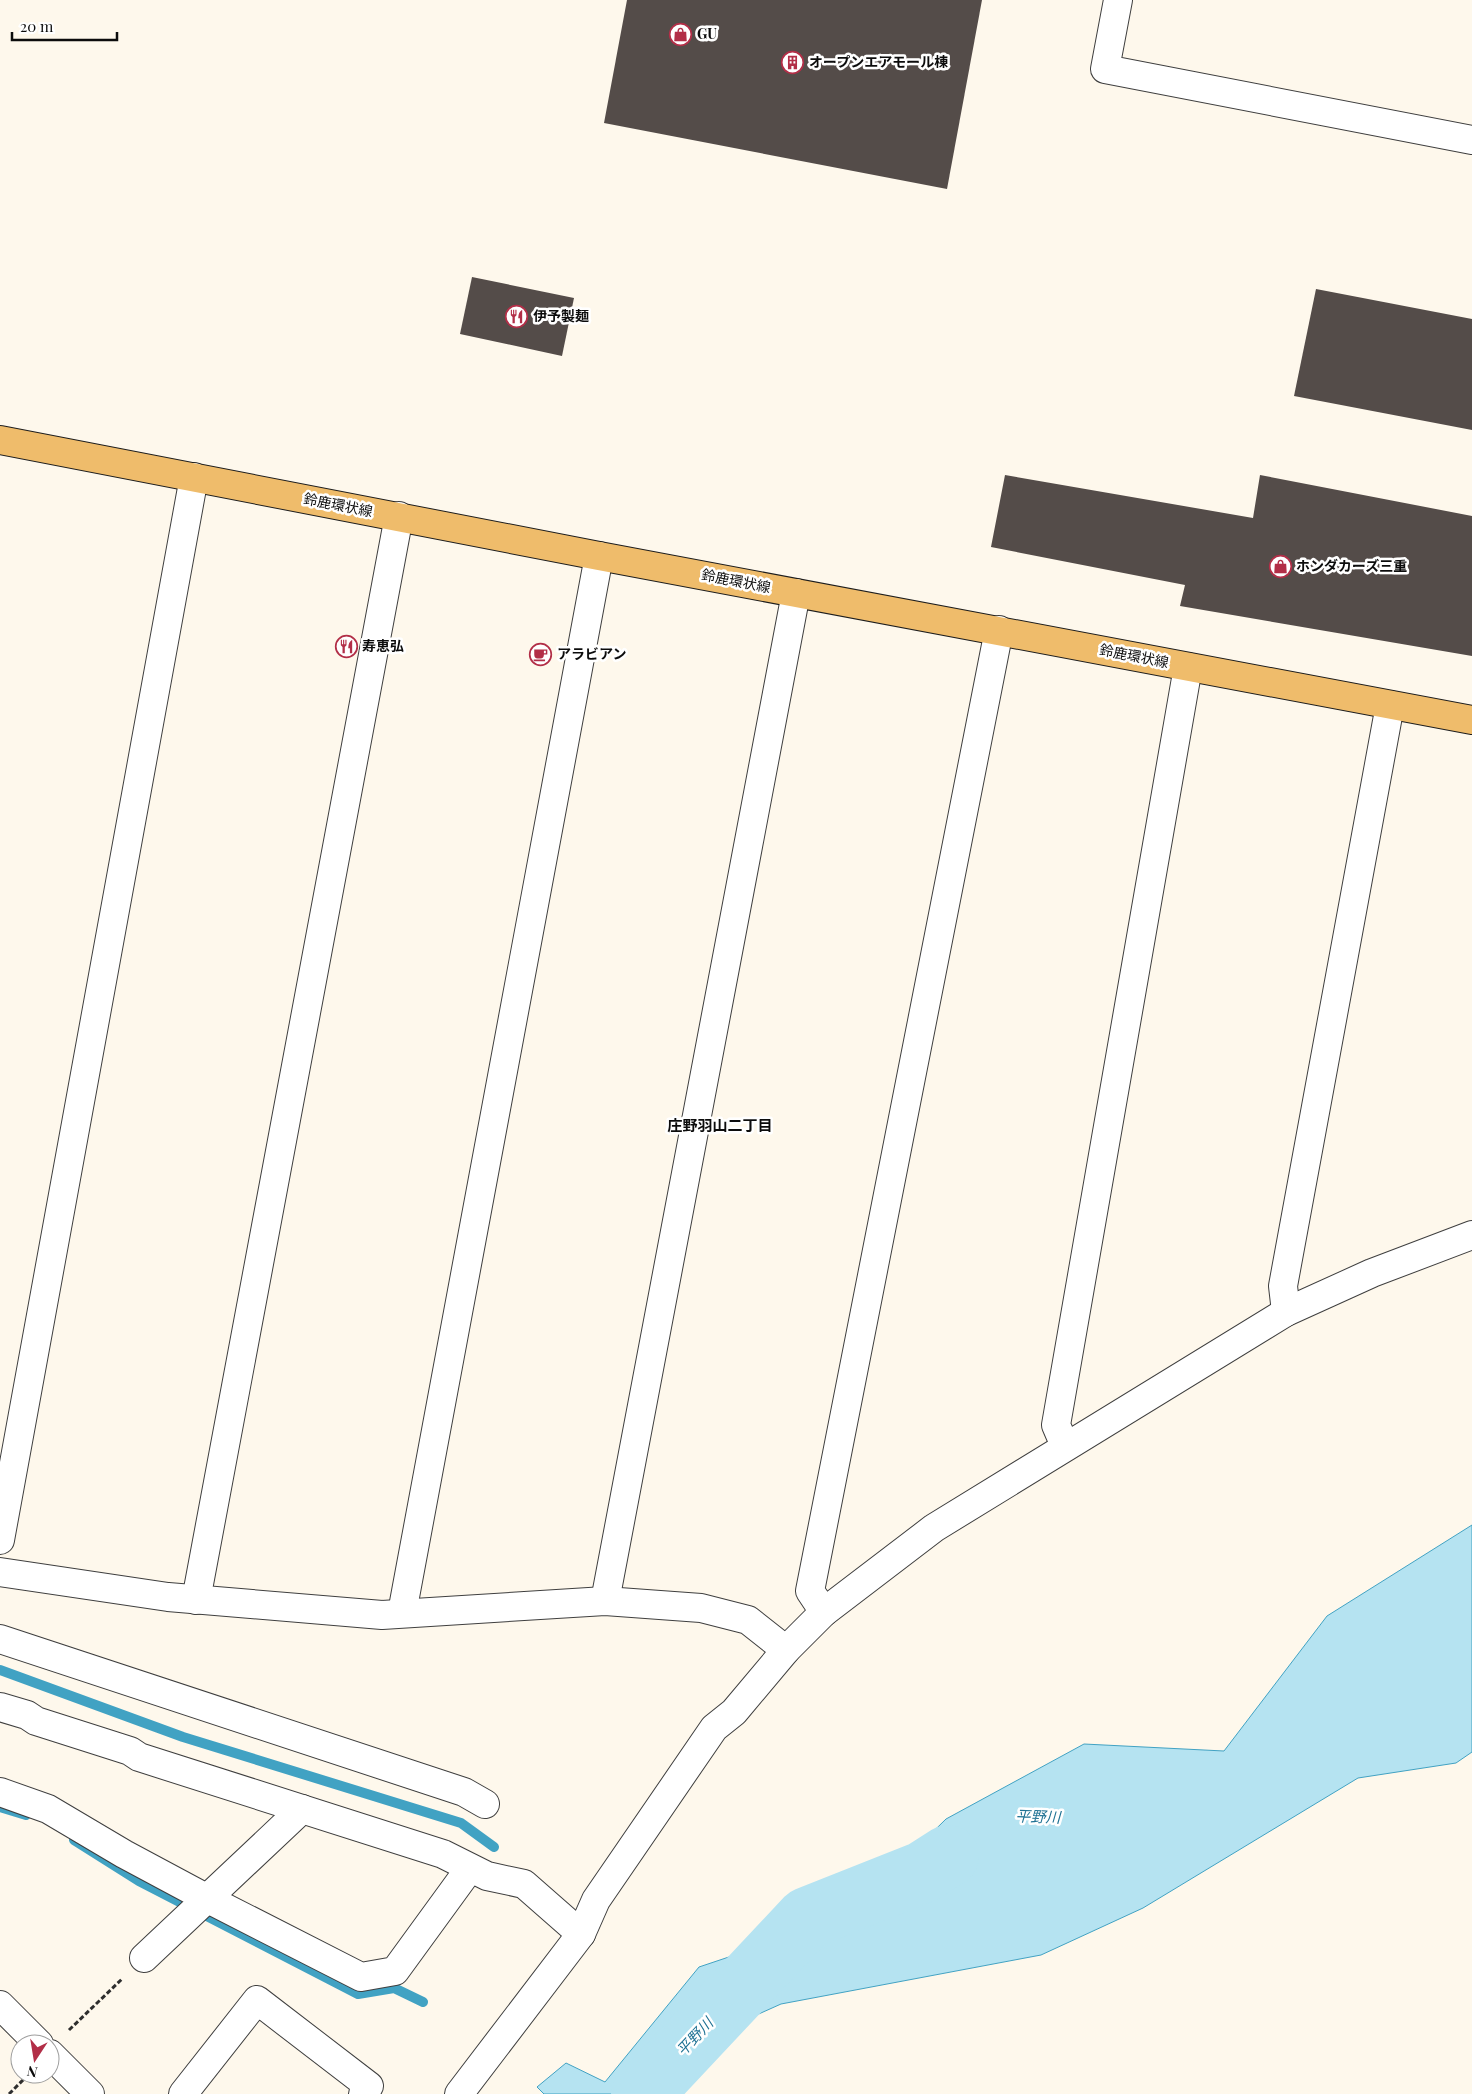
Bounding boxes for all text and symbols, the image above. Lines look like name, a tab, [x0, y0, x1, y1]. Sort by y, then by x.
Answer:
scale bar	[12, 10, 118, 42]
text: 20 m	[20, 16, 54, 36]
shop icon: GU	[669, 22, 693, 46]
place label: GU	[697, 24, 717, 43]
building icon: オープンエアモール棟	[781, 50, 805, 74]
place label: オープンエアモール棟	[809, 52, 948, 71]
restaurant icon: 伊予製麺	[505, 304, 529, 328]
place label: 伊予製麺	[533, 306, 589, 325]
street label: 鈴鹿環状線	[302, 489, 374, 521]
shop icon: ホンダカーズ三重	[1268, 554, 1292, 578]
place label: ホンダカーズ三重	[1296, 556, 1407, 575]
street label: 鈴鹿環状線	[700, 565, 772, 597]
restaurant icon: 寿恵弘	[334, 634, 358, 658]
place label: 寿恵弘	[362, 636, 404, 655]
street label: 鈴鹿環状線	[1098, 640, 1170, 672]
cafe icon: アラビアン	[529, 642, 553, 666]
place label: アラビアン	[557, 644, 626, 663]
district label: 庄野羽山二丁目	[667, 1115, 773, 1135]
water label: 平野川	[1015, 1805, 1063, 1827]
water label: 平野川	[672, 2012, 718, 2060]
north arrow	[10, 2034, 60, 2084]
text: N	[25, 2062, 39, 2083]

